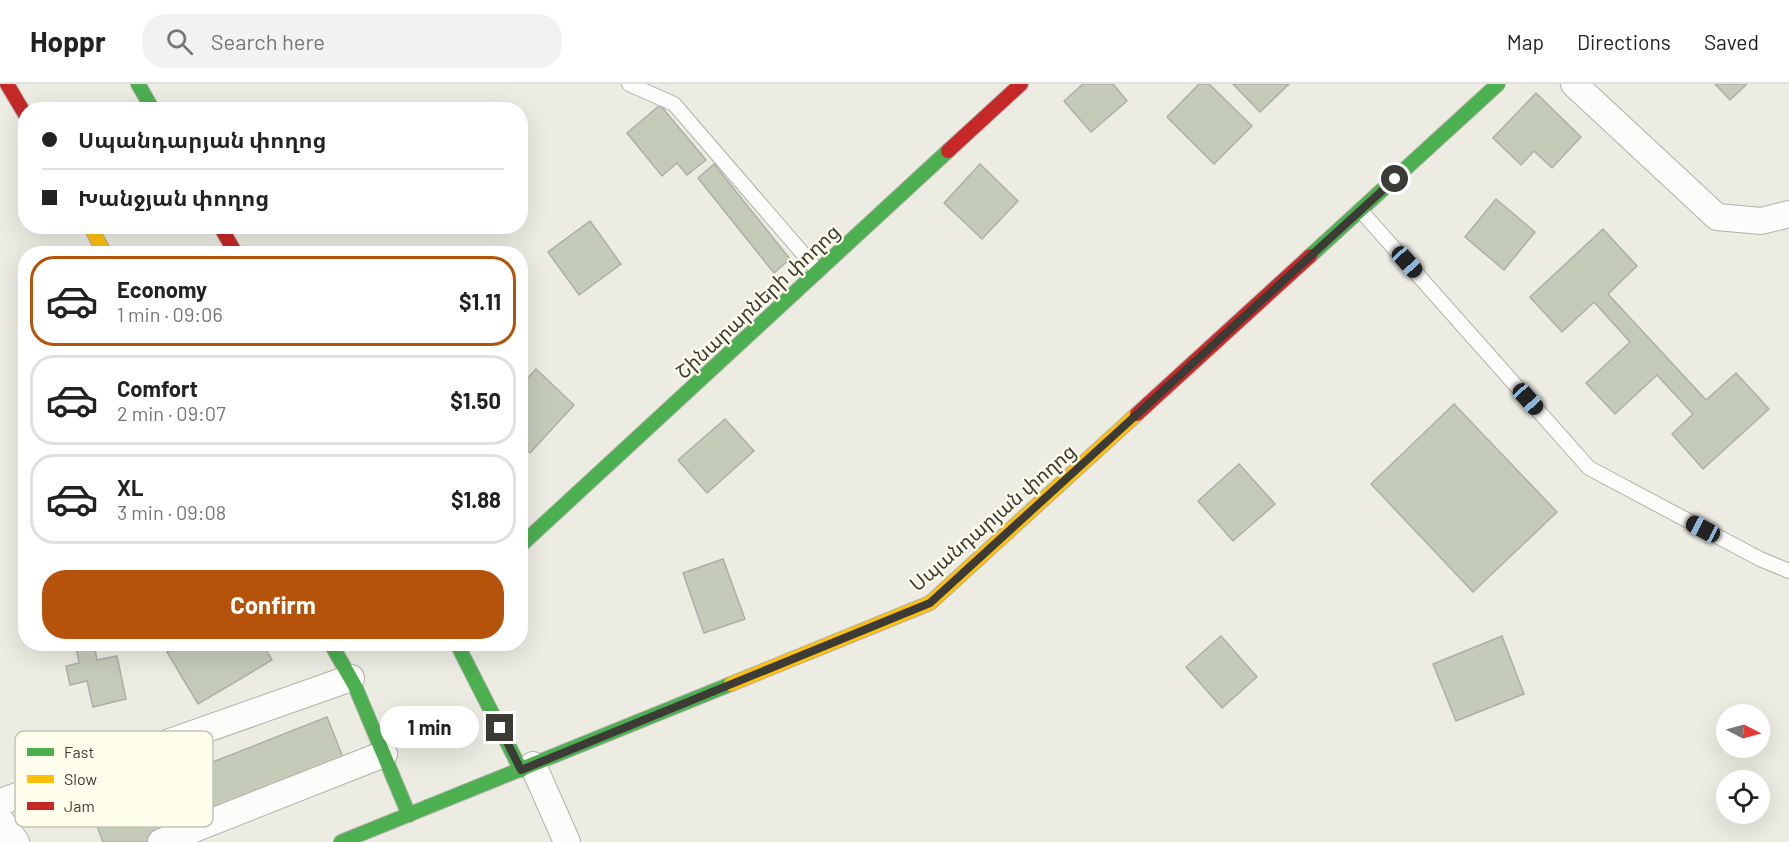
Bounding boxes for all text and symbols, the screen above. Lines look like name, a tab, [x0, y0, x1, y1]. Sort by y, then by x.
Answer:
search box	[142, 14, 562, 68]
text: Hoppr	[30, 24, 106, 58]
icon: search	[163, 25, 196, 58]
text: Search here	[211, 28, 325, 54]
text: Map	[1507, 29, 1544, 54]
text: Directions	[1577, 29, 1671, 54]
text: Saved	[1704, 29, 1759, 54]
text: Սպանդարյան փողոց	[78, 126, 327, 152]
route start	[1381, 165, 1408, 192]
text: Խանջյան փողոց	[78, 184, 269, 210]
street label: Շինարարների փողոց	[670, 219, 845, 384]
car	[1388, 243, 1426, 281]
icon: car	[45, 274, 99, 328]
text: Economy	[117, 276, 207, 302]
text: $1.11	[459, 288, 501, 314]
text: 1 min · 09:06	[117, 302, 223, 326]
icon: car	[45, 373, 99, 427]
text: Comfort	[117, 375, 198, 401]
car	[1509, 380, 1547, 418]
text: $1.50	[450, 387, 501, 413]
text: 2 min · 09:07	[117, 401, 226, 425]
street label: Սպանդարյան փողոց	[904, 438, 1081, 596]
icon: car	[45, 472, 99, 526]
text: XL	[117, 474, 143, 500]
text: $1.88	[451, 486, 501, 512]
text: 3 min · 09:08	[117, 500, 226, 524]
car	[1683, 513, 1723, 545]
button: Confirm	[42, 570, 504, 639]
north arrow	[1716, 704, 1770, 758]
map controls	[1716, 704, 1770, 824]
callout: 1 min	[380, 707, 479, 749]
route end	[486, 714, 513, 741]
text: 1 min	[408, 715, 451, 739]
legend	[15, 731, 213, 827]
text: Fast	[64, 742, 94, 761]
text: Slow	[64, 769, 97, 788]
button: locate	[1716, 770, 1770, 824]
text: Jam	[64, 796, 95, 815]

